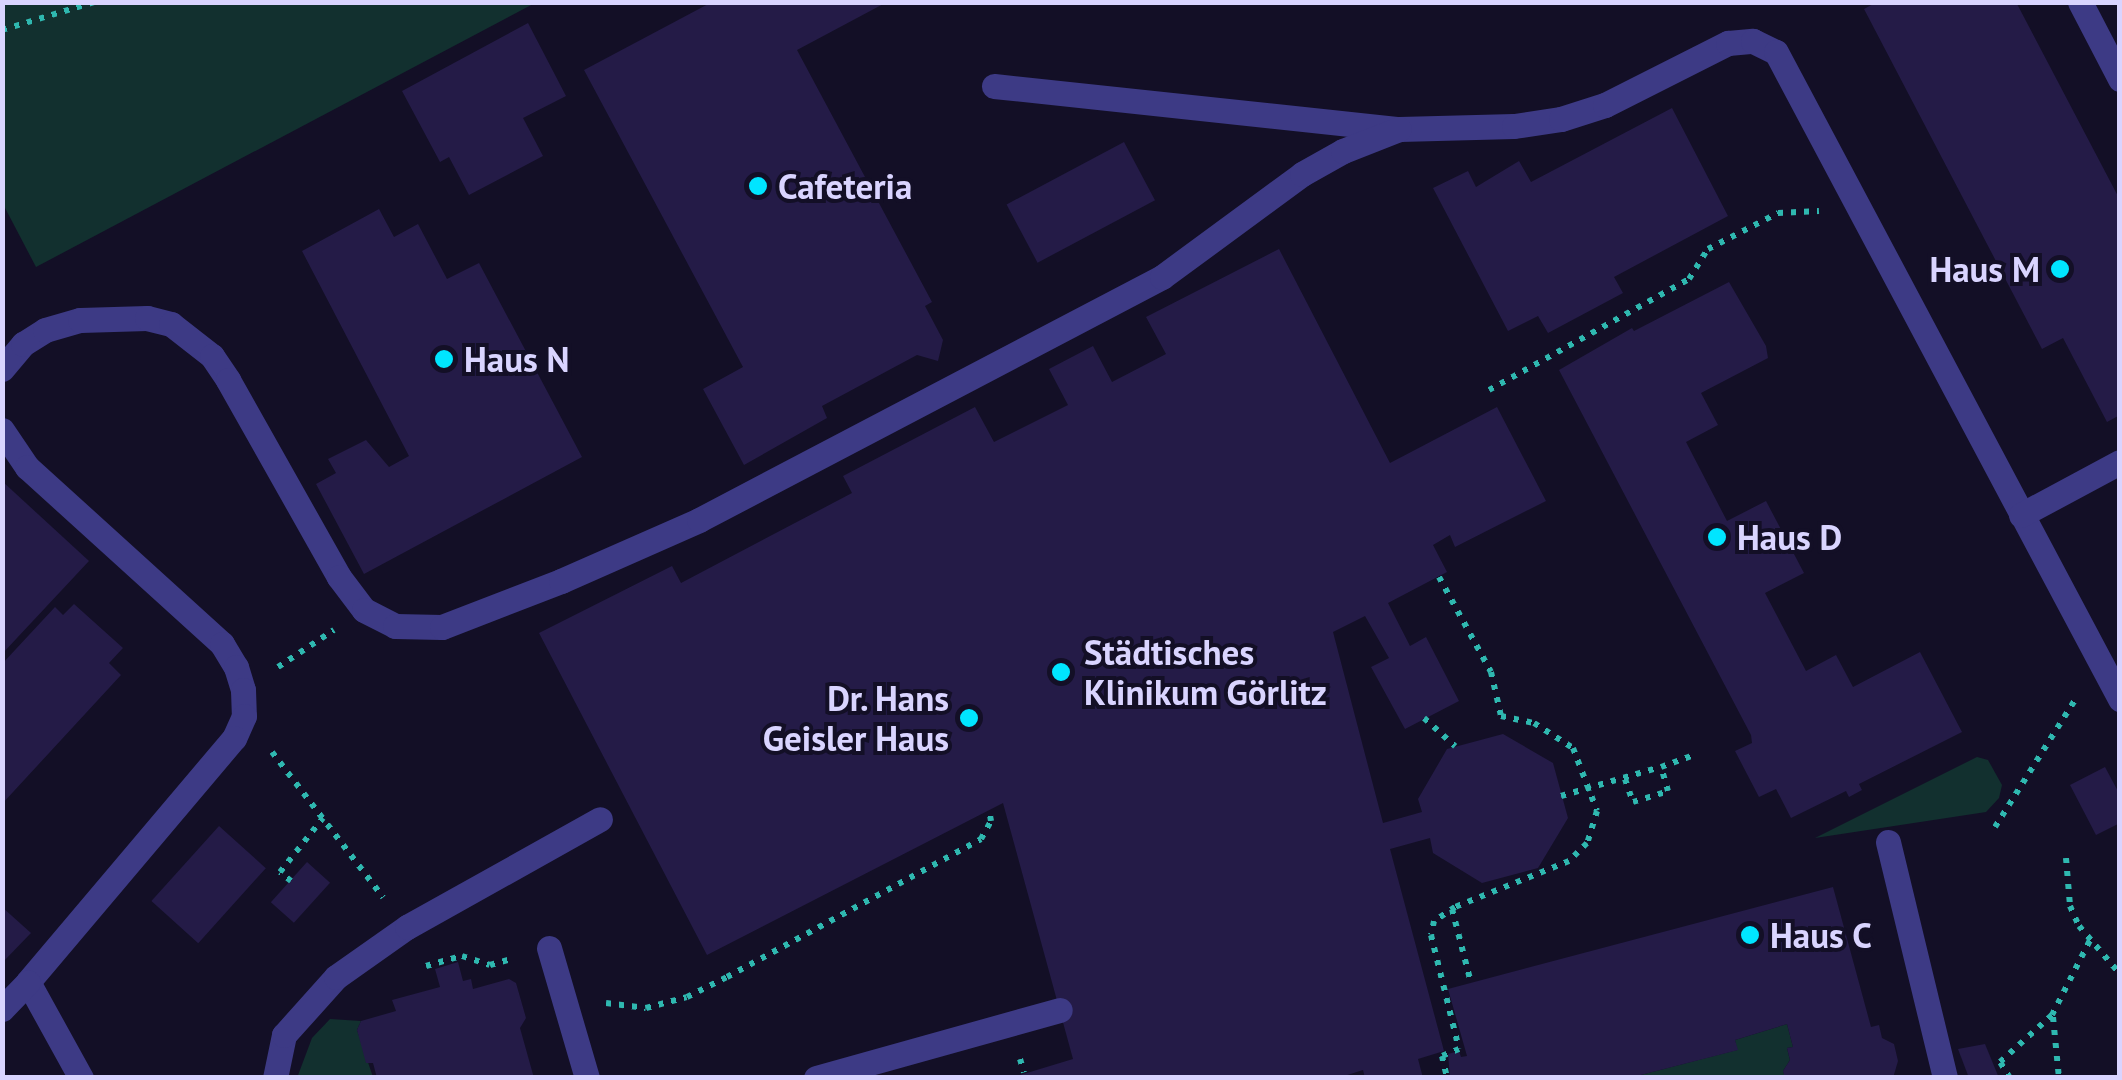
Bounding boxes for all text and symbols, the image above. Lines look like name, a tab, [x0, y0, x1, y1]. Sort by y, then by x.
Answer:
place label: Cafeteria	[778, 165, 912, 207]
marker: Cafeteria	[747, 175, 769, 197]
place label: Haus M	[1929, 248, 2040, 290]
marker: Haus M	[2049, 258, 2071, 280]
place label: Haus N	[464, 338, 570, 380]
marker: Haus N	[433, 348, 455, 370]
place label: Haus D	[1737, 516, 1842, 558]
marker: Haus D	[1706, 526, 1728, 548]
place label: Städtisches Klinikum Görlitz	[1084, 631, 1327, 713]
marker: Städtisches Klinikum Görlitz	[1048, 659, 1074, 685]
place label: Dr. Hans Geisler Haus	[763, 677, 949, 759]
marker: Dr. Hans Geisler Haus	[958, 707, 980, 729]
place label: Haus C	[1770, 914, 1872, 956]
marker: Haus C	[1739, 924, 1761, 946]

